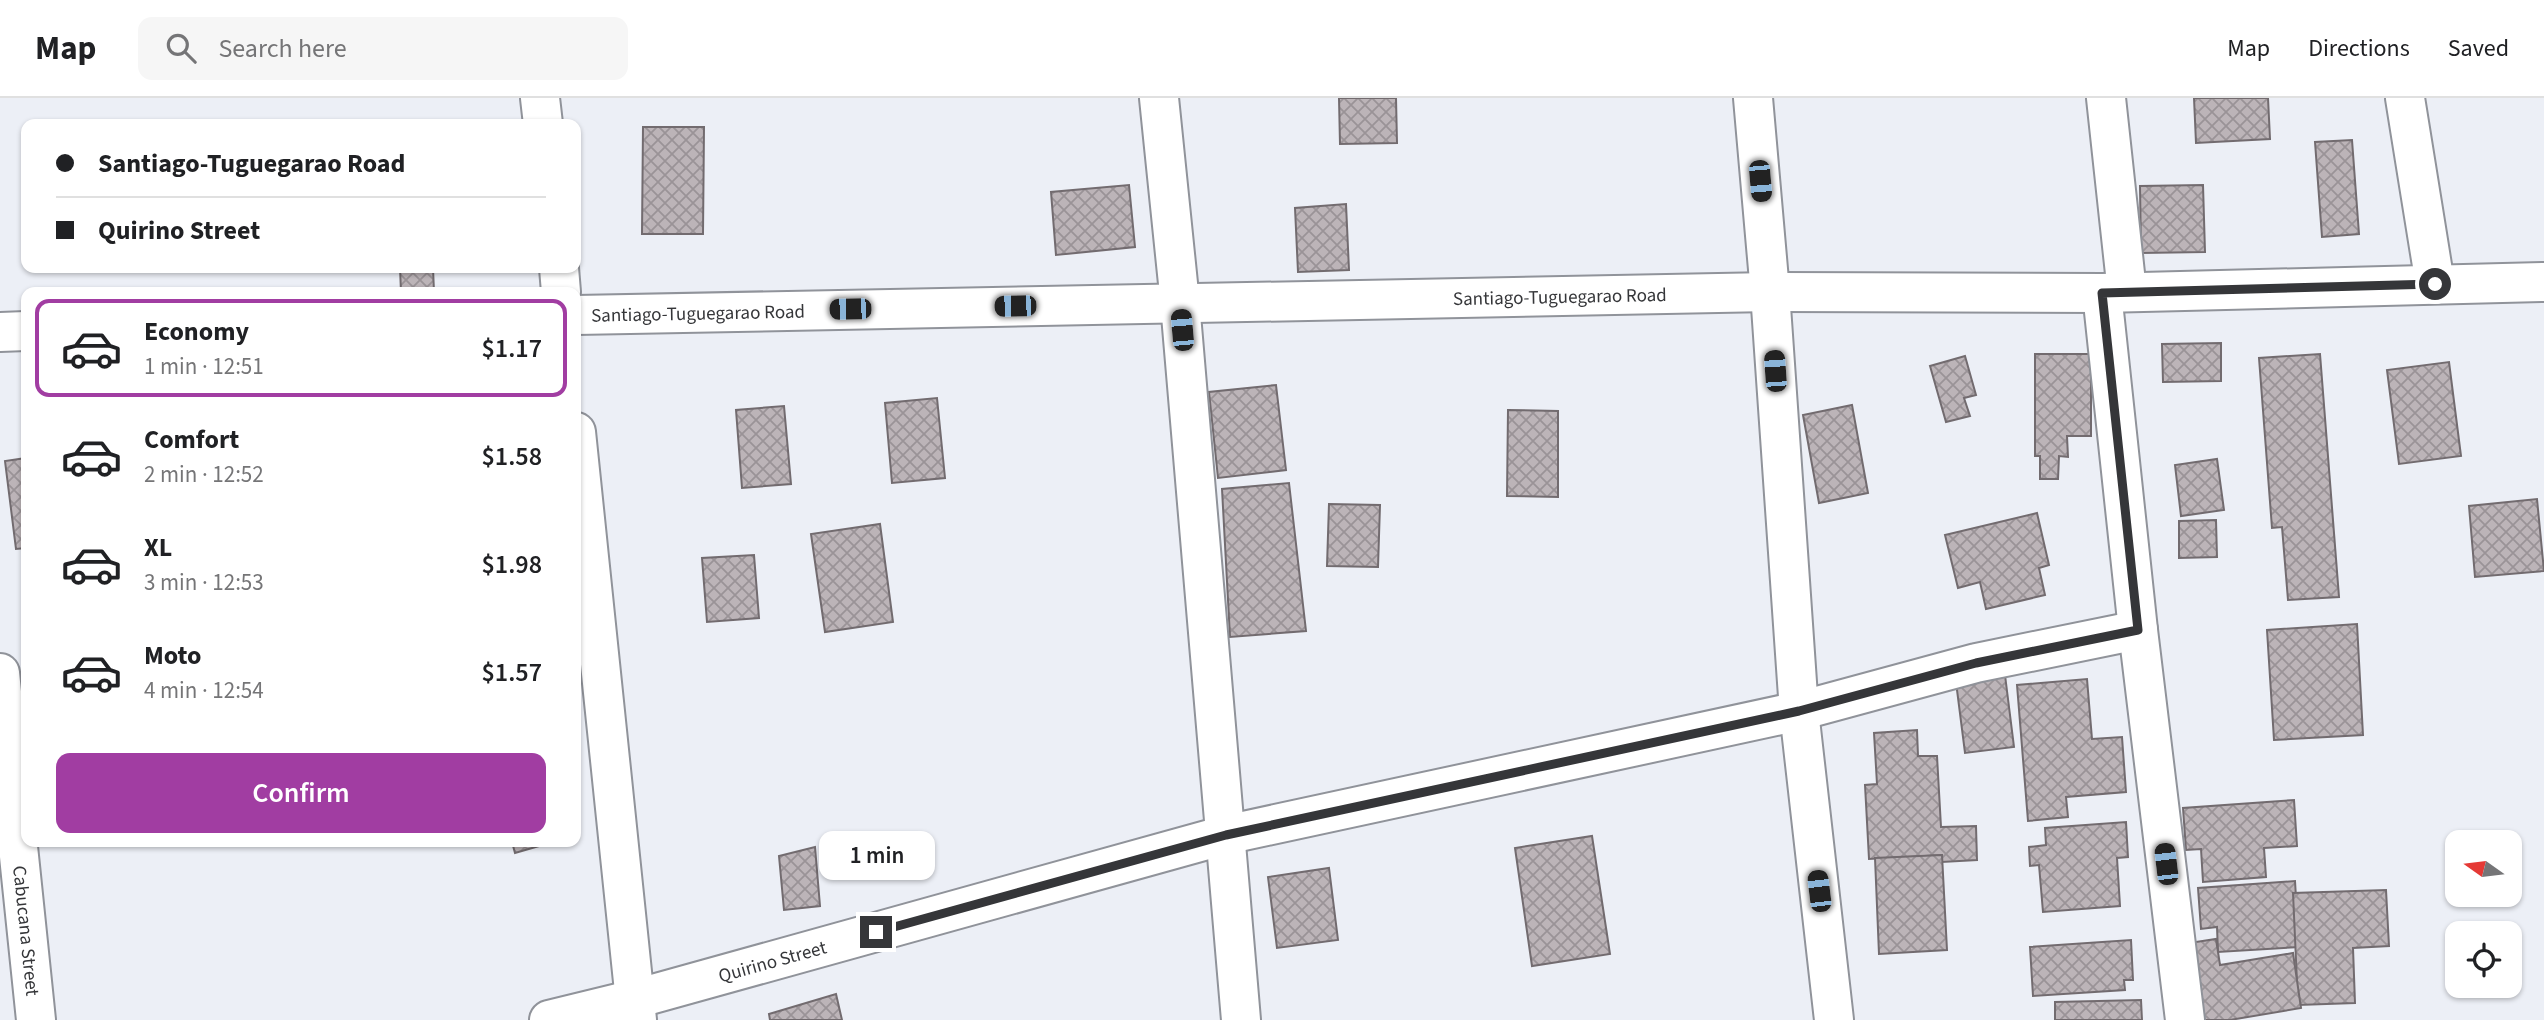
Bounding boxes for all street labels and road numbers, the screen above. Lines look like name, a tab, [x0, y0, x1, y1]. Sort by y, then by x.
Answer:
street label: Santiago-Tuguegarao Road	[1453, 282, 1667, 313]
street label: Santiago-Tuguegarao Road	[591, 299, 805, 330]
street label: Cabucana Street	[5, 864, 45, 998]
street label: Quirino Street	[716, 934, 830, 990]

